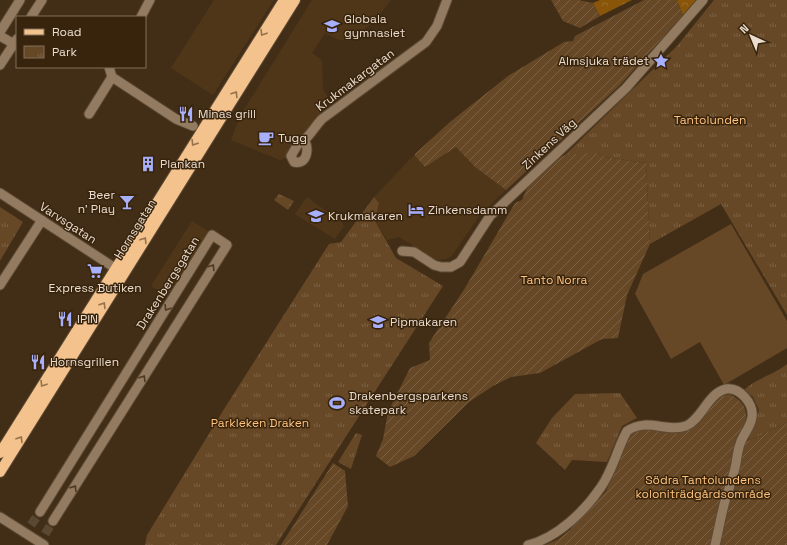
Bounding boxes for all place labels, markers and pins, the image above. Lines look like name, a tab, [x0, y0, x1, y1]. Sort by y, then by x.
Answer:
place label: Globala gymnasiet	[344, 11, 405, 41]
school or university icon: Globala gymnasiet	[323, 17, 341, 35]
place icon: Almsjuka trädet	[652, 52, 670, 70]
place label: Almsjuka trädet	[559, 53, 649, 69]
restaurant icon: Minas grill	[177, 105, 195, 123]
place label: Minas grill	[198, 106, 256, 122]
cafe icon: Tugg	[257, 129, 275, 147]
place label: Tugg	[278, 130, 307, 146]
building icon: Plankan	[139, 155, 157, 173]
place label: Plankan	[160, 156, 205, 172]
place label: Beer n' Play	[78, 187, 115, 217]
bar icon: Beer n' Play	[118, 193, 136, 211]
hotel icon: Zinkensdamm	[407, 201, 425, 219]
place label: Zinkensdamm	[428, 202, 507, 218]
school or university icon: Krukmakaren	[307, 207, 325, 225]
place label: Krukmakaren	[328, 208, 403, 224]
supermarket icon: Express Butiken	[86, 262, 104, 280]
place label: Express Butiken	[48, 280, 142, 296]
restaurant icon: IPIN	[56, 310, 74, 328]
place label: IPIN	[77, 311, 98, 327]
school or university icon: Pipmakaren	[369, 313, 387, 331]
place label: Pipmakaren	[390, 314, 457, 330]
restaurant icon: Hornsgrillen	[29, 353, 47, 371]
place label: Hornsgrillen	[50, 354, 119, 370]
place label: Drakenbergsparkens skatepark	[349, 388, 468, 418]
sports icon: Drakenbergsparkens skatepark	[328, 394, 346, 412]

